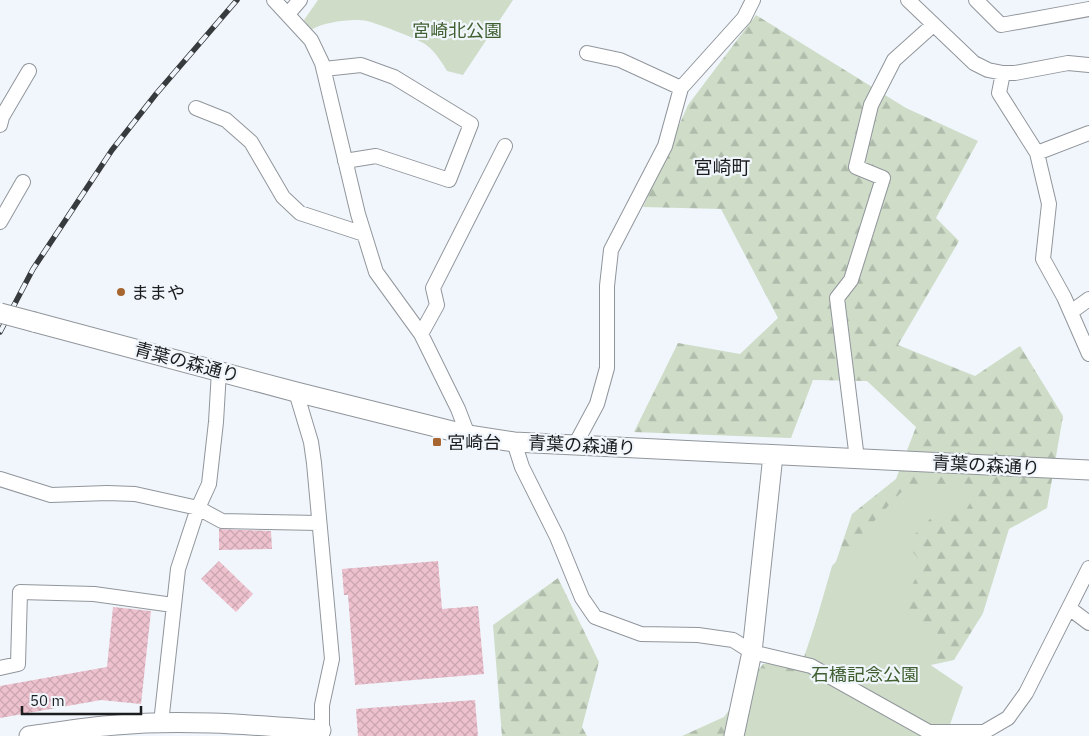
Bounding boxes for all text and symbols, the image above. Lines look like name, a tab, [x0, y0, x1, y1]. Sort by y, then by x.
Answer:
park label: 宮崎北公園	[412, 19, 502, 42]
district label: 宮崎町	[693, 155, 751, 179]
place label: ままや	[131, 281, 185, 304]
marker: ままや	[115, 286, 127, 298]
street label: 青葉の森通り	[132, 337, 242, 387]
place label: 宮崎台	[447, 431, 501, 454]
street label: 青葉の森通り	[527, 431, 637, 459]
marker: 宮崎台	[431, 436, 443, 448]
street label: 青葉の森通り	[931, 451, 1041, 479]
park label: 石橋記念公園	[811, 663, 919, 686]
scale bar	[22, 684, 141, 716]
text: 50 m	[30, 691, 65, 710]

